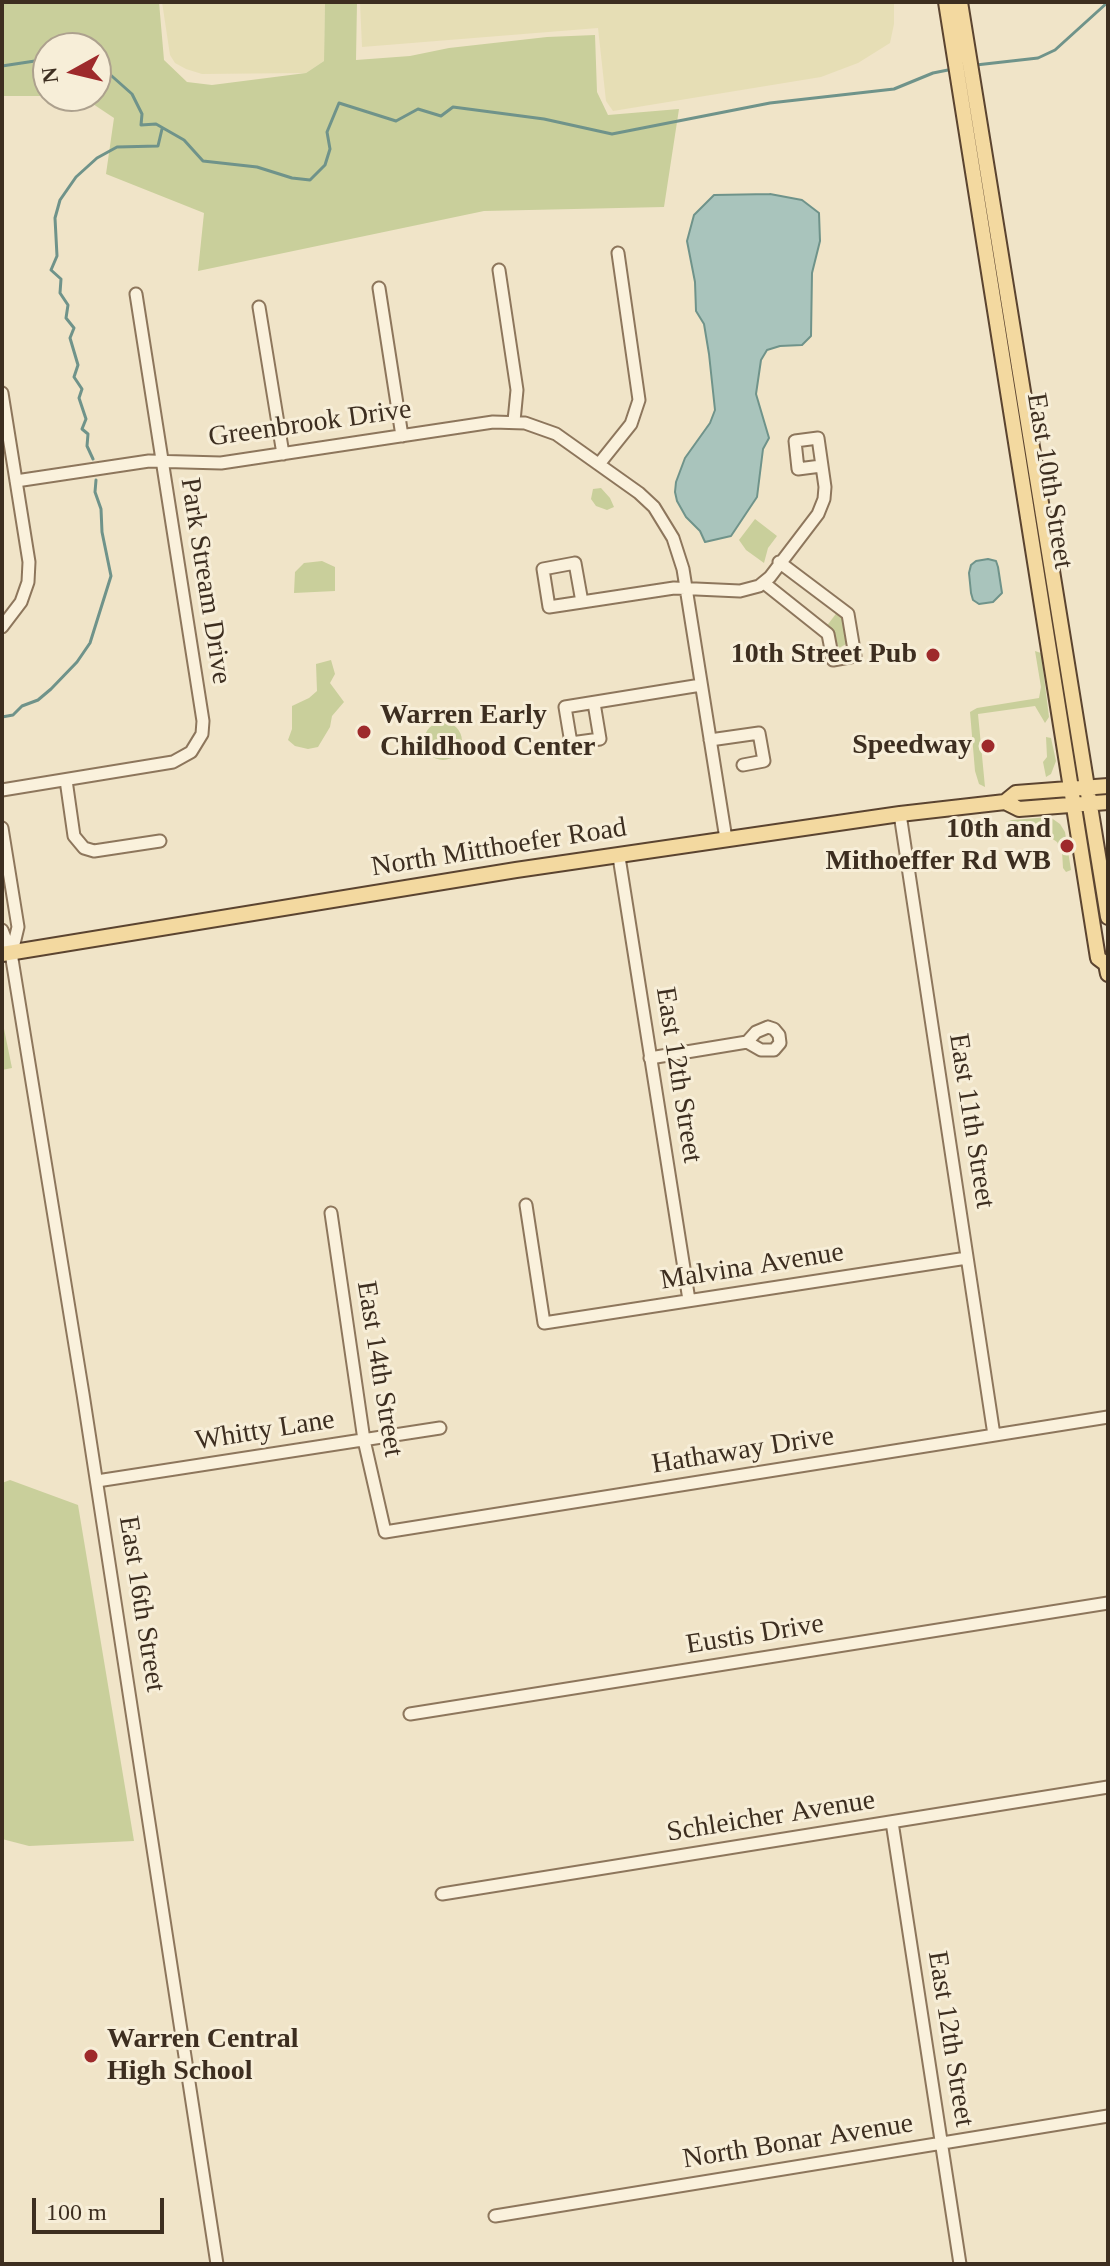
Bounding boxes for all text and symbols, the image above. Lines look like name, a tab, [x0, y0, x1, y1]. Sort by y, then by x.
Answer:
north arrow	[32, 32, 112, 112]
text: N	[36, 66, 63, 85]
street label: East 10th Street	[1019, 391, 1079, 571]
street label: Greenbrook Drive	[206, 393, 414, 455]
street label: Park Stream Drive	[172, 475, 238, 687]
place label: 10th Street Pub	[731, 638, 917, 672]
marker: 10th Street Pub	[924, 646, 942, 664]
place label: Warren Early Childhood Center	[380, 699, 595, 765]
marker: Warren Early Childhood Center	[355, 723, 373, 741]
place label: Speedway	[852, 729, 972, 763]
marker: Speedway	[979, 737, 997, 755]
street label: North Mitthoefer Road	[369, 811, 629, 885]
place label: 10th and Mithoeffer Rd WB	[825, 813, 1051, 879]
marker: 10th and Mithoeffer Rd WB	[1058, 837, 1076, 855]
street label: East 12th Street	[648, 985, 708, 1165]
street label: East 11th Street	[941, 1031, 1001, 1211]
street label: Malvina Avenue	[658, 1236, 846, 1298]
street label: East 14th Street	[349, 1279, 409, 1459]
street label: Whitty Lane	[193, 1403, 337, 1459]
street label: Hathaway Drive	[649, 1420, 837, 1482]
street label: East 16th Street	[111, 1514, 171, 1694]
street label: Eustis Drive	[684, 1608, 826, 1662]
street label: Schleicher Avenue	[665, 1784, 877, 1850]
street label: East 12th Street	[920, 1949, 980, 2129]
place label: Warren Central High School	[107, 2023, 299, 2089]
marker: Warren Central High School	[82, 2047, 100, 2065]
street label: North Bonar Avenue	[680, 2107, 916, 2177]
scale bar	[36, 2182, 168, 2232]
text: 100 m	[46, 2199, 107, 2225]

